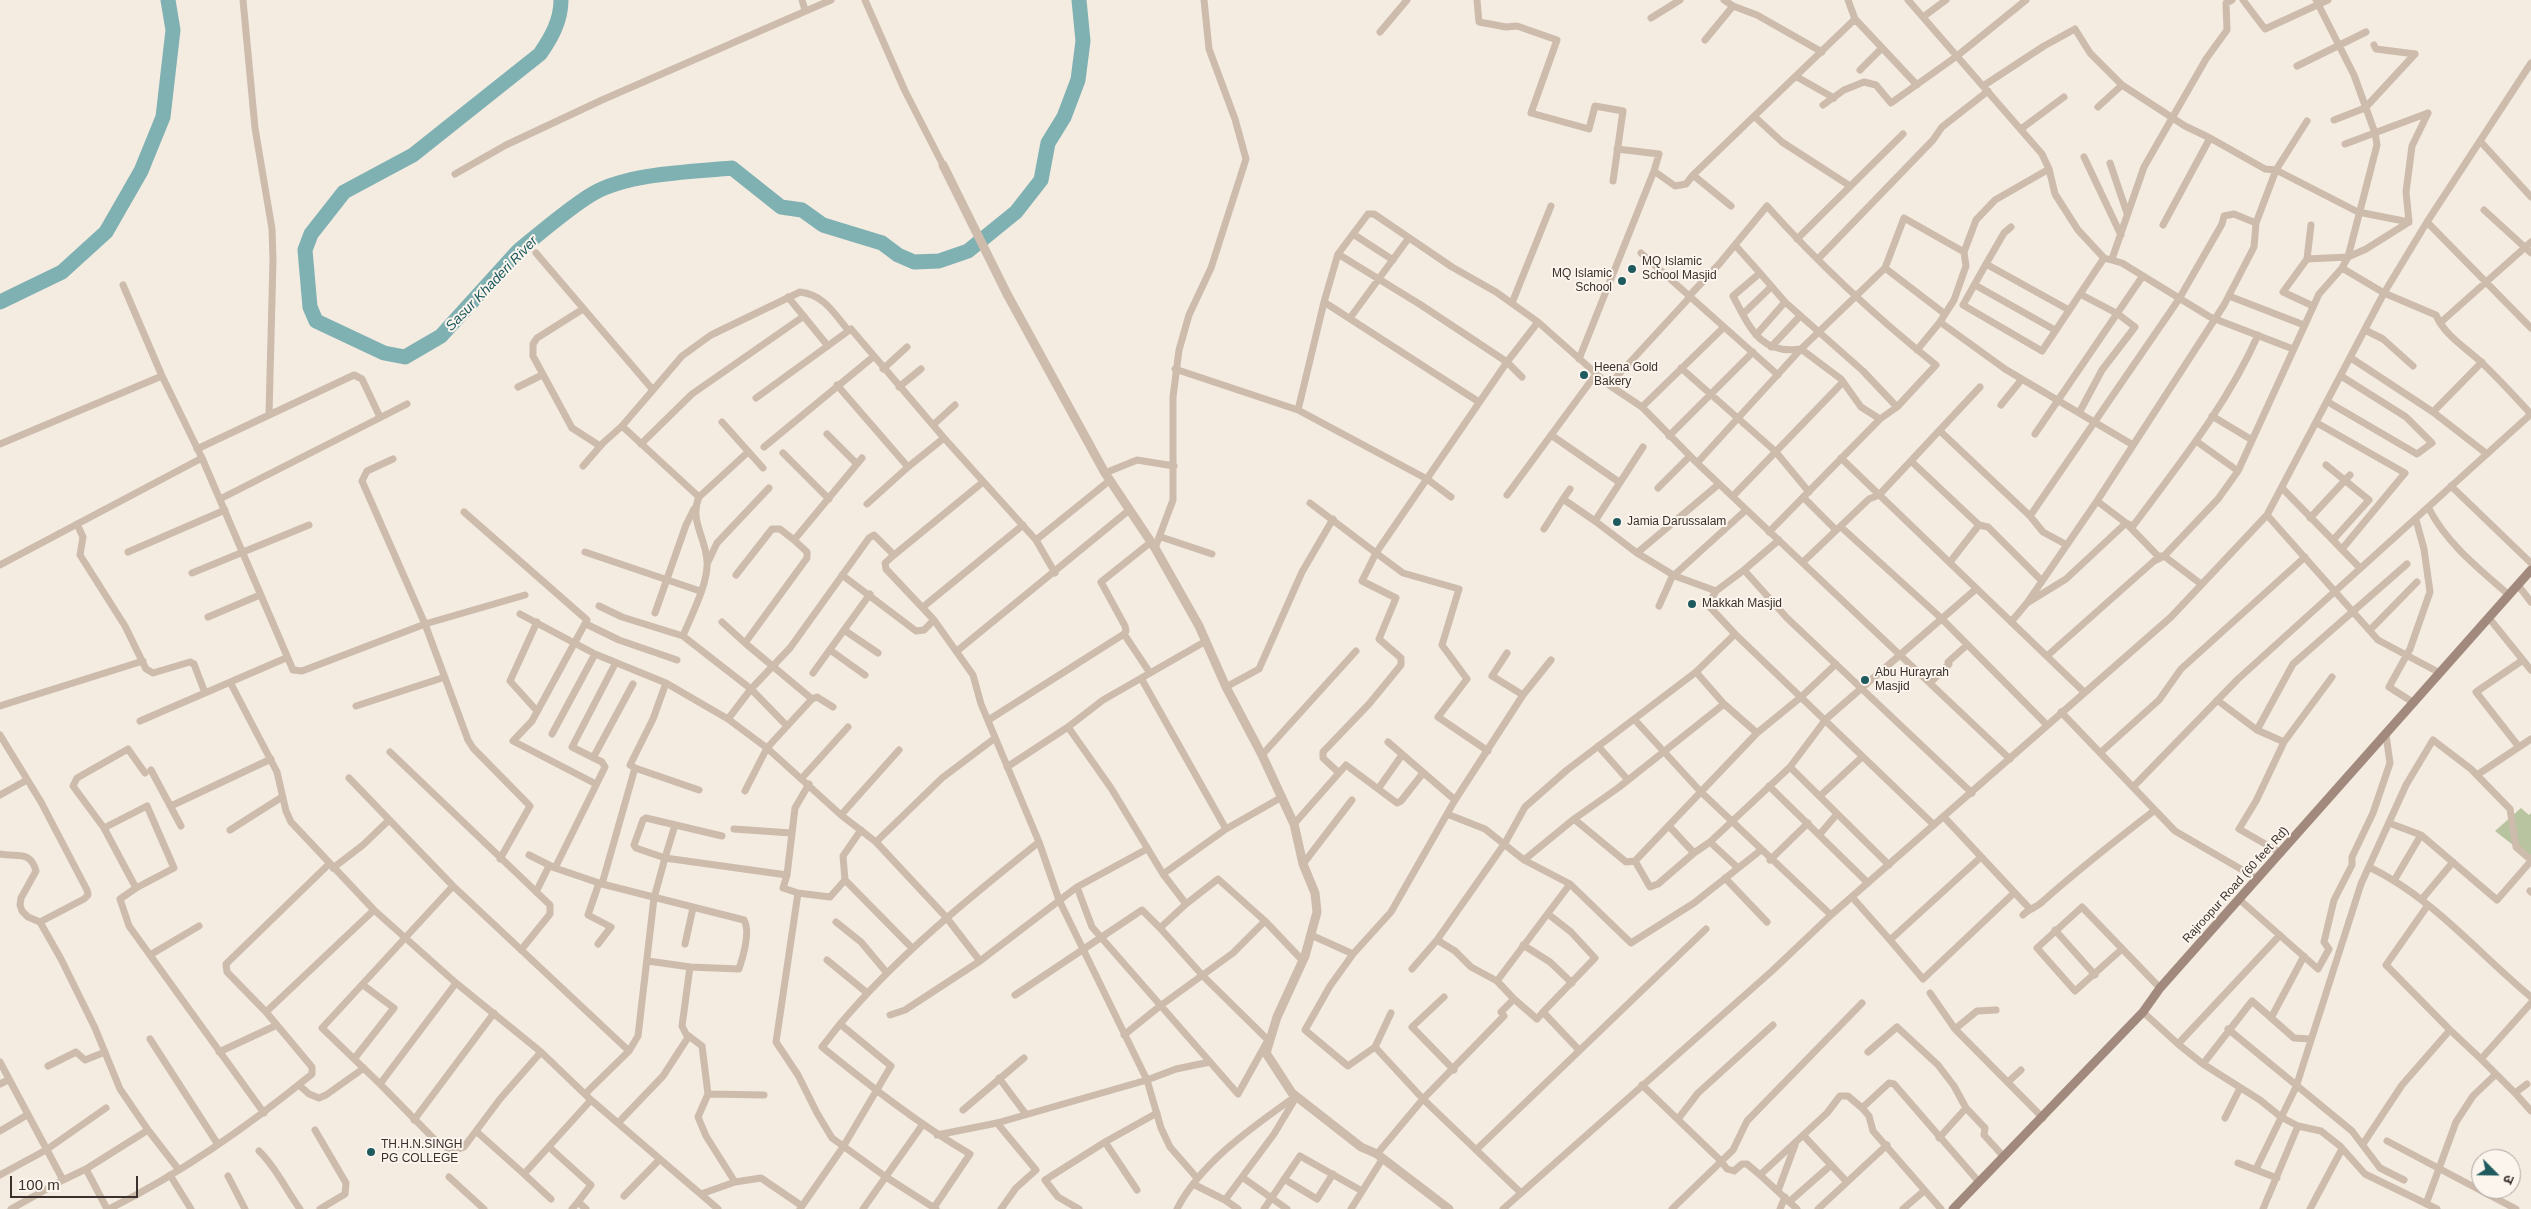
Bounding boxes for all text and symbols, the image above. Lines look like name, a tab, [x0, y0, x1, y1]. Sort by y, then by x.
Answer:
water label: Sasur Khaderi River	[442, 233, 542, 335]
place label: MQ Islamic School Masjid	[1642, 255, 1717, 283]
marker: MQ Islamic School Masjid	[1626, 263, 1638, 275]
place label: MQ Islamic School	[1552, 267, 1612, 295]
marker: MQ Islamic School	[1616, 275, 1628, 287]
place label: Heena Gold Bakery	[1594, 361, 1658, 389]
marker: Heena Gold Bakery	[1578, 369, 1590, 381]
place label: Jamia Darussalam	[1627, 515, 1726, 529]
marker: Jamia Darussalam	[1611, 516, 1623, 528]
place label: Makkah Masjid	[1702, 597, 1782, 611]
marker: Makkah Masjid	[1686, 598, 1698, 610]
place label: Abu Hurayrah Masjid	[1875, 666, 1949, 694]
marker: Abu Hurayrah Masjid	[1859, 674, 1871, 686]
street label: Rajroopur Road (60 feet Rd)	[2180, 824, 2292, 946]
place label: TH.H.N.SINGH PG COLLEGE	[381, 1138, 462, 1166]
marker: TH.H.N.SINGH PG COLLEGE	[365, 1146, 377, 1158]
north arrow	[2471, 1149, 2521, 1199]
scale bar	[12, 1166, 140, 1198]
text: उ	[2500, 1173, 2518, 1186]
text: 100 m	[18, 1176, 60, 1193]

